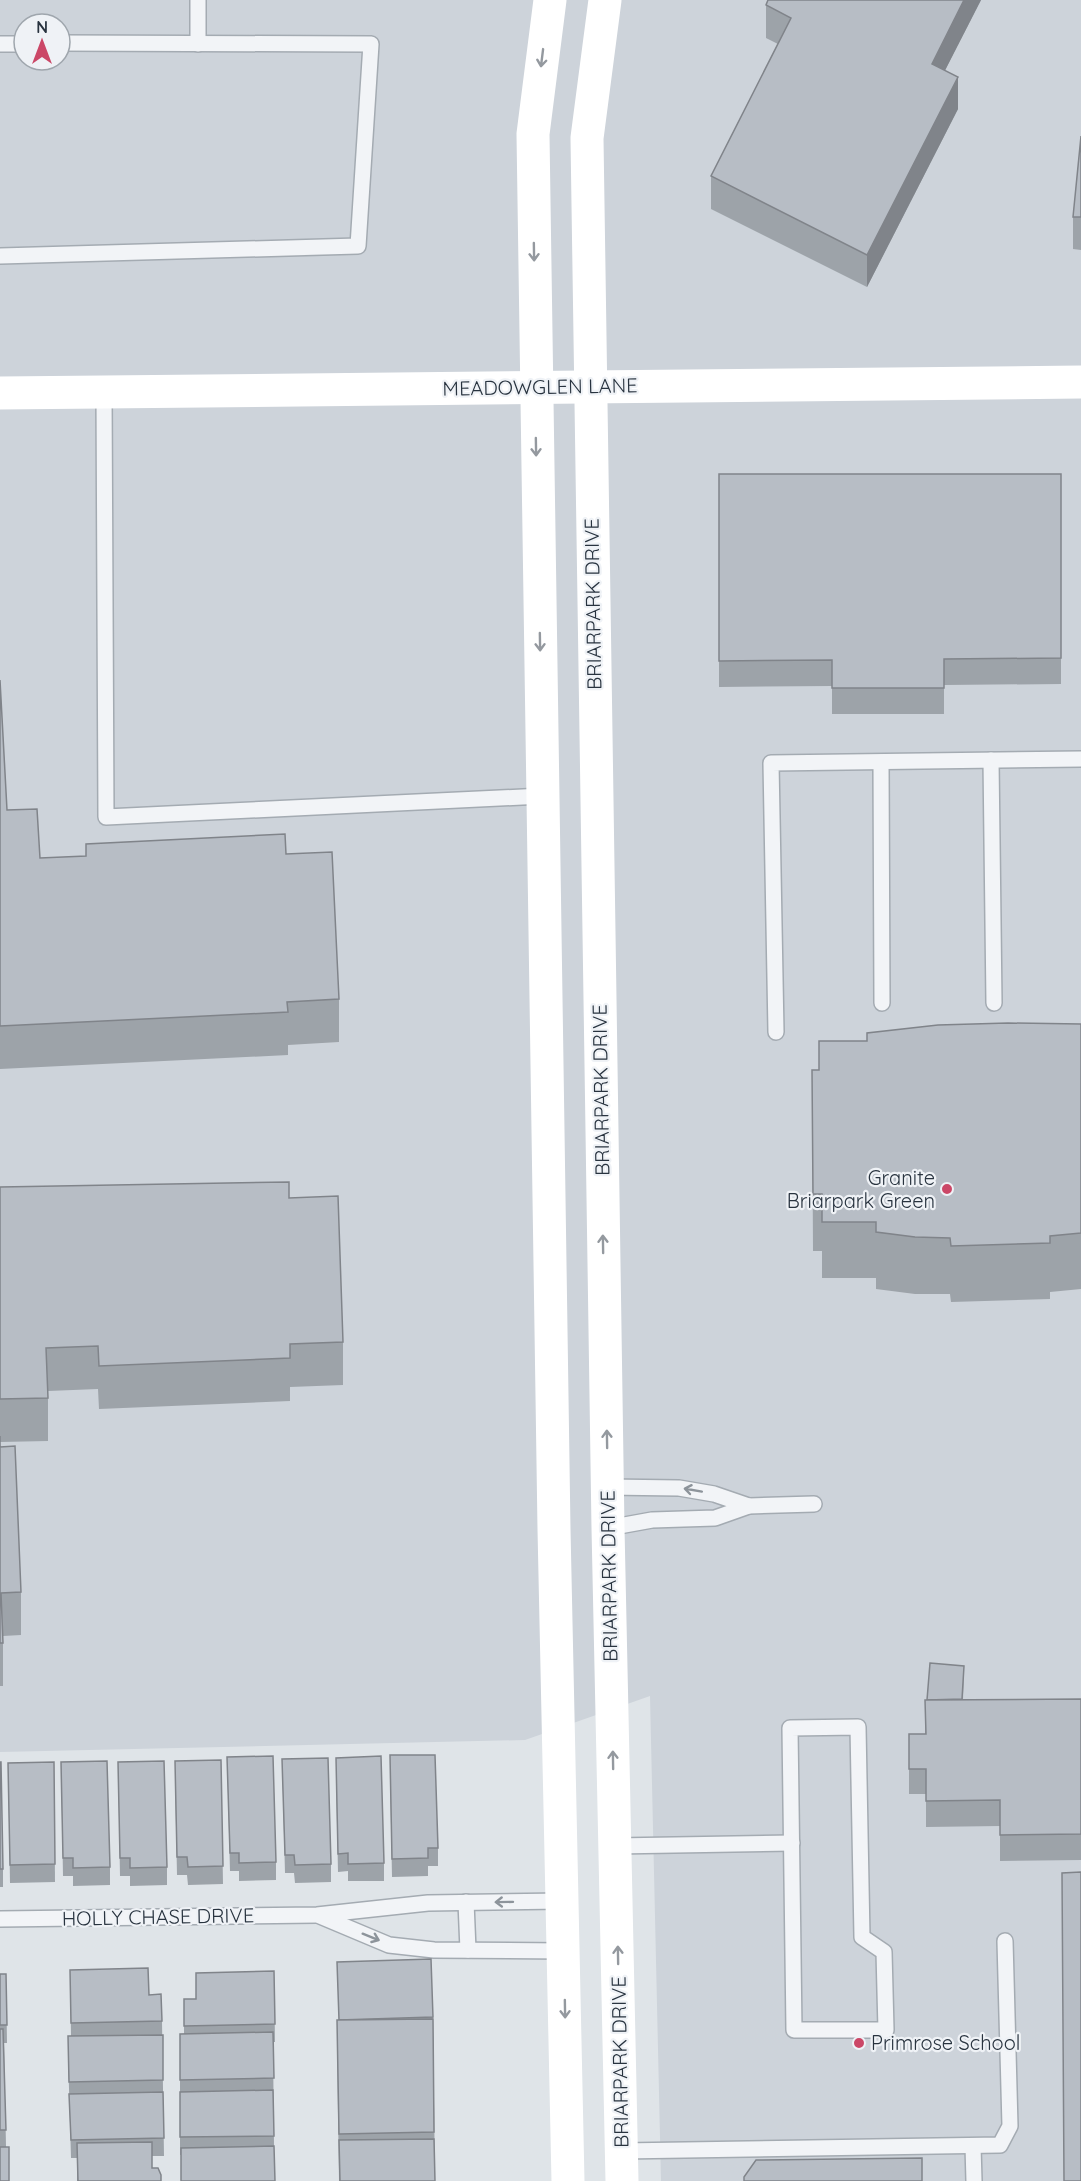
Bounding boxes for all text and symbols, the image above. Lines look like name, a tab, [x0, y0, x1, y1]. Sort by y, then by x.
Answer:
north arrow	[12, 12, 72, 72]
text: N	[36, 17, 48, 37]
one-way arrow	[537, 48, 548, 67]
one-way arrow	[528, 242, 540, 262]
street label: MEADOWGLEN LANE	[442, 372, 638, 401]
one-way arrow	[530, 437, 542, 457]
street label: BRIARPARK DRIVE	[579, 518, 606, 690]
one-way arrow	[534, 632, 545, 652]
street label: BRIARPARK DRIVE	[587, 1004, 614, 1176]
place label: Granite Briarpark Green	[787, 1165, 935, 1213]
marker: Granite Briarpark Green	[940, 1182, 954, 1196]
one-way arrow	[598, 1234, 609, 1254]
one-way arrow	[601, 1429, 613, 1449]
one-way arrow	[683, 1484, 703, 1495]
street label: BRIARPARK DRIVE	[595, 1490, 622, 1662]
one-way arrow	[607, 1750, 619, 1770]
one-way arrow	[494, 1896, 514, 1908]
street label: HOLLY CHASE DRIVE	[62, 1902, 254, 1931]
one-way arrow	[361, 1932, 380, 1943]
one-way arrow	[612, 1945, 623, 1965]
street label: BRIARPARK DRIVE	[606, 1976, 633, 2148]
one-way arrow	[559, 1999, 570, 2019]
place label: Primrose School	[871, 2030, 1020, 2055]
marker: Primrose School	[852, 2036, 866, 2050]

